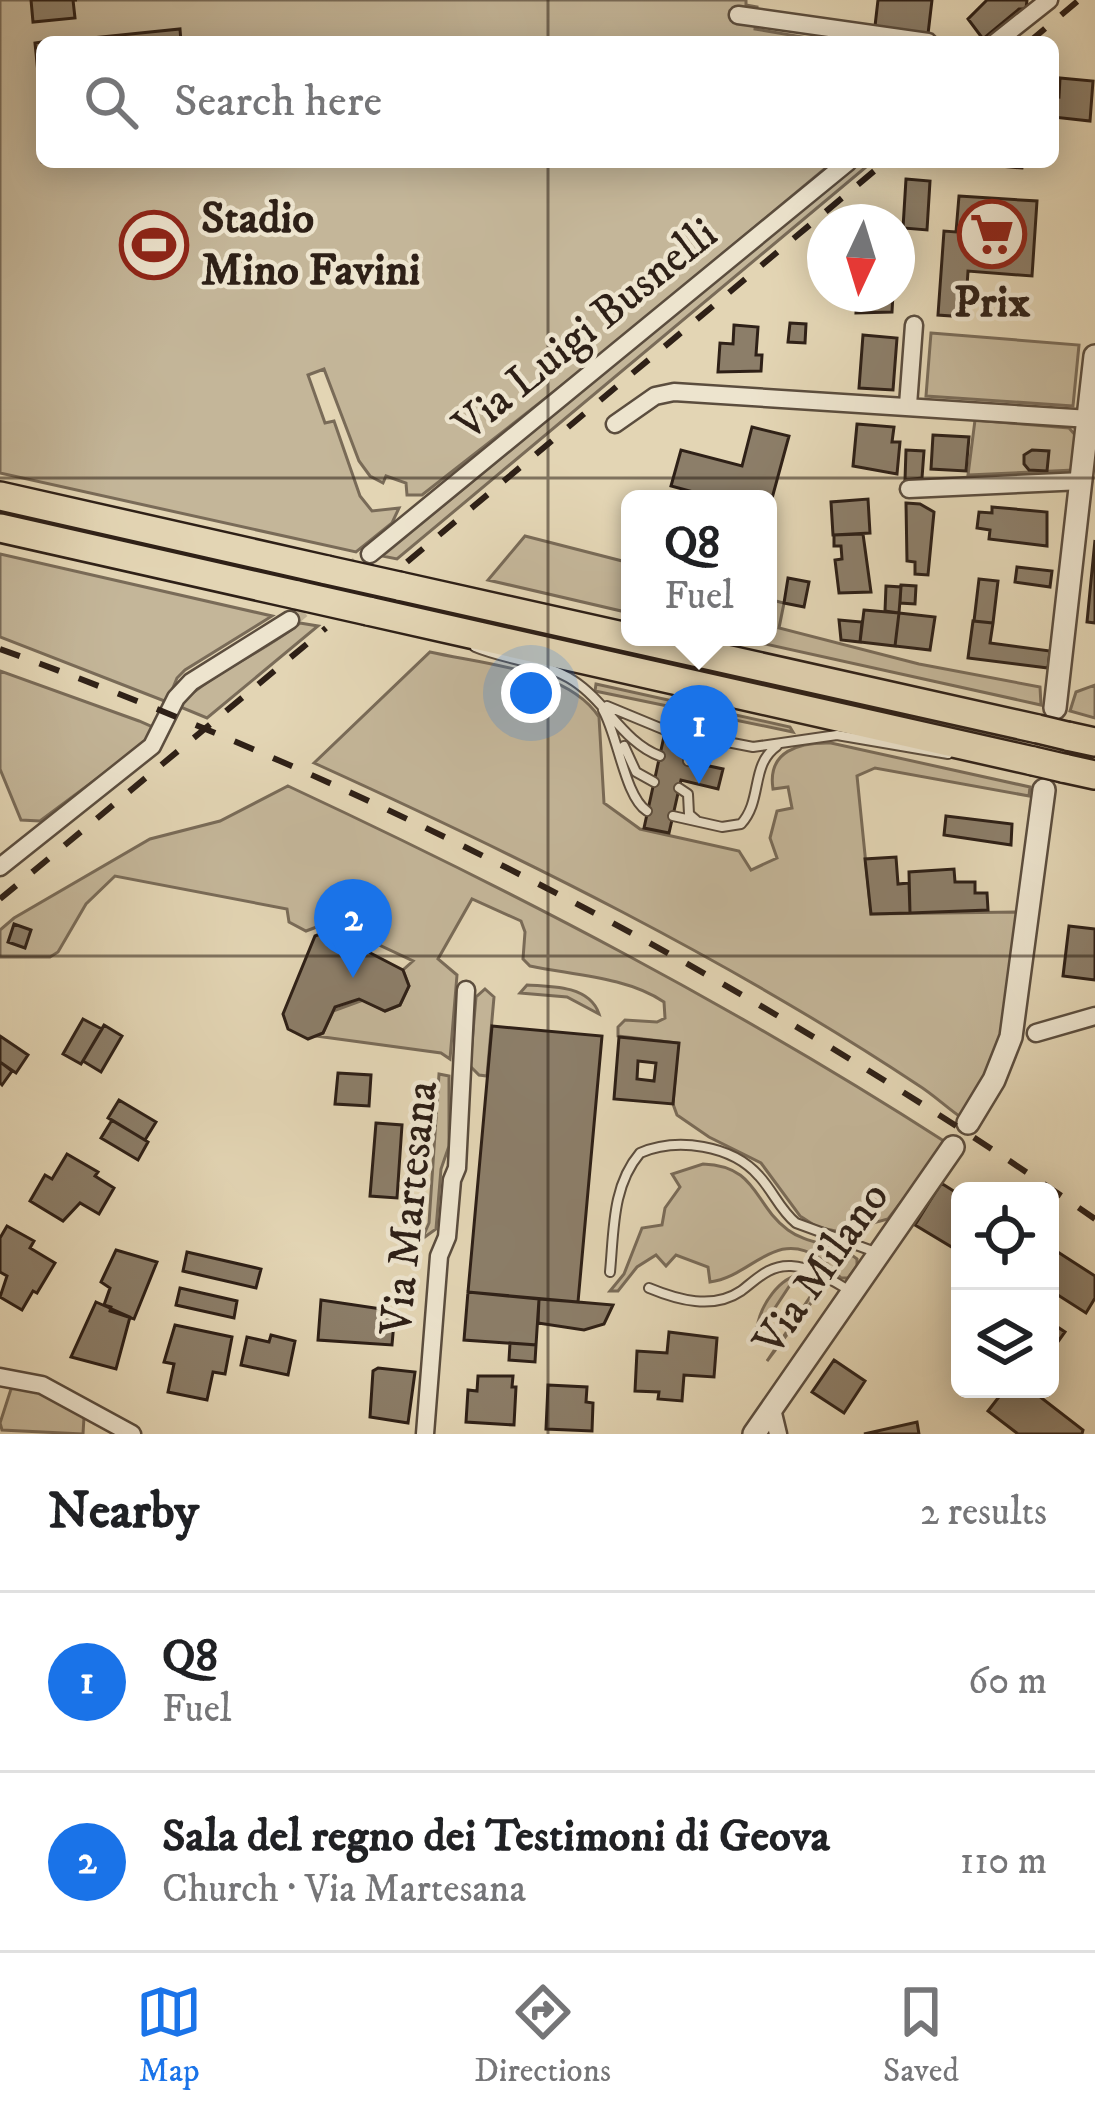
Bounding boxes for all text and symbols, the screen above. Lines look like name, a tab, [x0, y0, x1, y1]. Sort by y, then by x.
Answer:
search box	[36, 36, 1059, 168]
icon: search	[78, 69, 144, 135]
text: Search here	[174, 74, 382, 130]
place label: Stadio Mino Favini	[201, 191, 420, 299]
supermarket icon: Prix	[957, 199, 1027, 269]
north arrow	[807, 204, 915, 312]
street label: Via Luigi Busnelli	[442, 207, 729, 454]
sports icon: Stadio Mino Favini	[119, 210, 189, 280]
place label: Prix	[954, 275, 1031, 331]
popup	[621, 490, 777, 646]
text: Q8	[664, 516, 720, 572]
text: Fuel	[664, 572, 734, 621]
your location	[501, 663, 561, 723]
pin: 1	[660, 685, 738, 784]
pin: 2	[314, 879, 392, 978]
street label: Via Martesana	[369, 1078, 451, 1339]
street label: Via Milano	[741, 1171, 902, 1367]
map controls	[951, 1182, 1059, 1398]
button: locate	[951, 1182, 1059, 1290]
button: layers	[951, 1290, 1059, 1398]
text: Nearby	[48, 1480, 199, 1544]
text: 2 results	[920, 1488, 1047, 1537]
text: Q8	[162, 1629, 218, 1685]
text: 1	[80, 1657, 94, 1706]
text: 60 m	[968, 1657, 1047, 1706]
text: Fuel	[162, 1685, 232, 1734]
text: Sala del regno dei Testimoni di Geova	[162, 1809, 830, 1865]
text: 2	[77, 1837, 97, 1886]
text: 110 m	[960, 1837, 1047, 1886]
text: Church · Via Martesana	[162, 1865, 526, 1914]
tab: Map	[136, 1979, 202, 2092]
tab: Directions	[474, 1979, 611, 2092]
tab: Saved	[883, 1979, 959, 2092]

